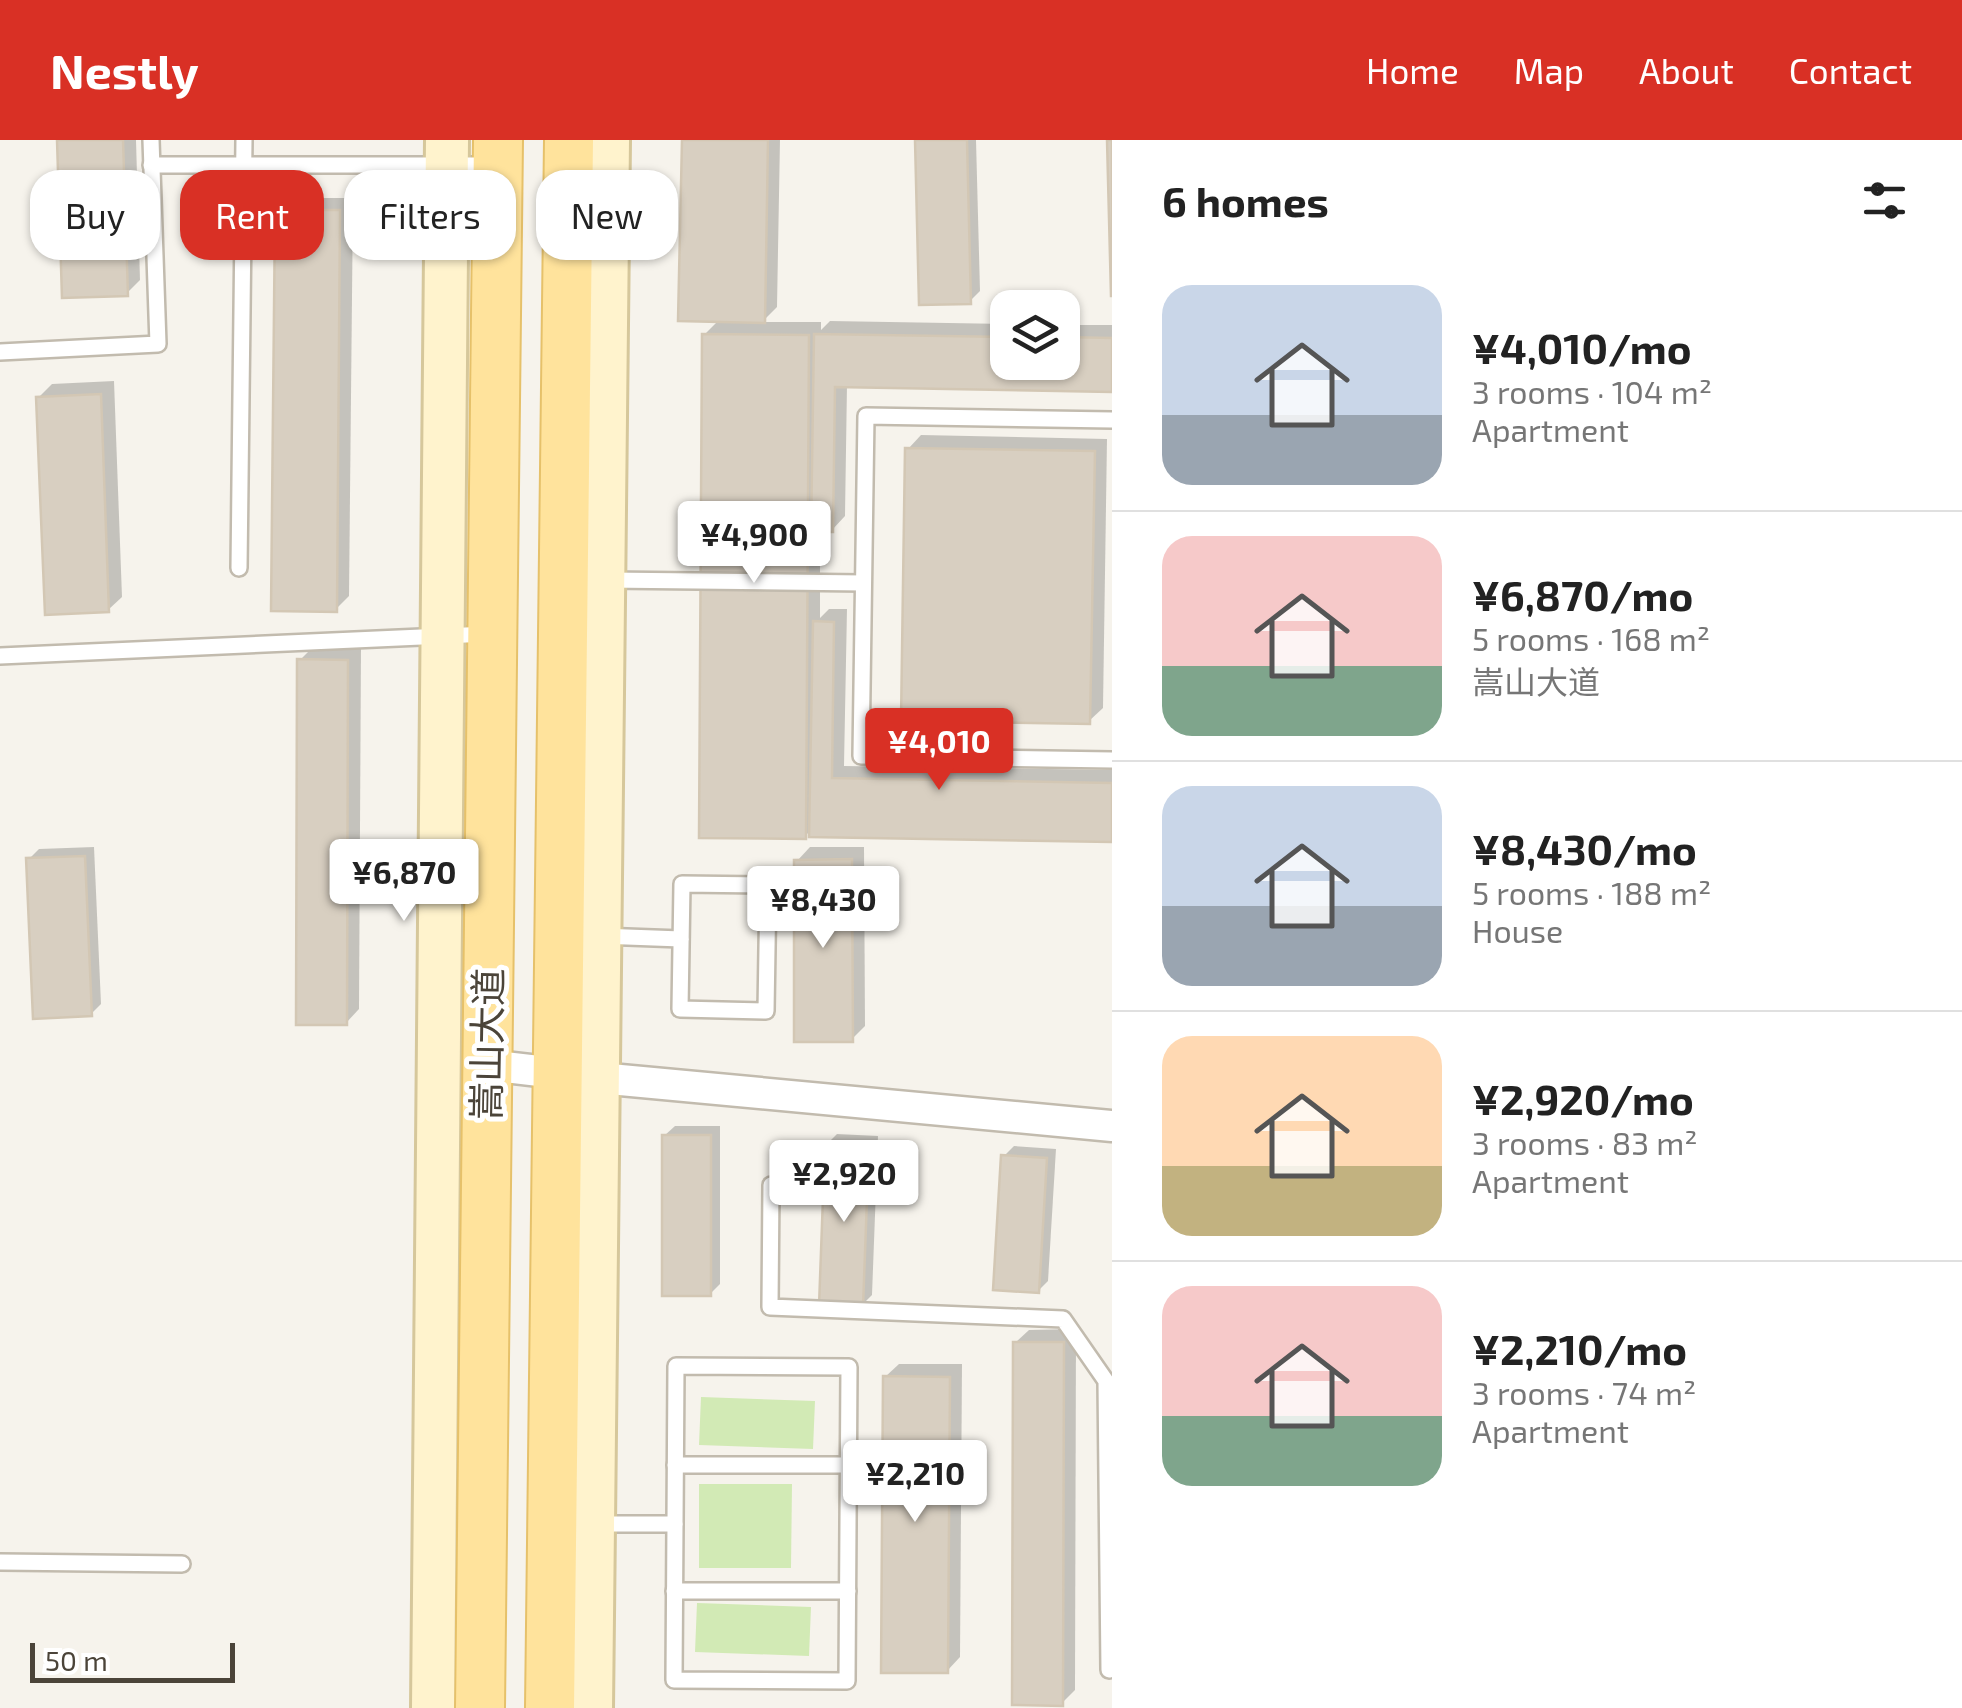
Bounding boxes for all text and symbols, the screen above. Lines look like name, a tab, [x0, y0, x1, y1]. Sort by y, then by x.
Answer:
text: Nestly	[50, 41, 199, 99]
text: Home	[1366, 49, 1459, 91]
text: Map	[1514, 49, 1584, 91]
text: About	[1639, 49, 1734, 91]
text: Contact	[1789, 49, 1912, 91]
chip: Buy	[30, 170, 160, 260]
chip: Rent	[180, 170, 324, 260]
chip: Filters	[344, 170, 516, 260]
chip: New	[536, 170, 678, 260]
icon: filters	[1857, 173, 1912, 228]
text: 6 homes	[1162, 175, 1329, 225]
map controls	[990, 290, 1080, 380]
button: layers	[990, 290, 1080, 380]
text: ¥4,010/mo	[1472, 322, 1692, 372]
icon: home	[1242, 325, 1362, 445]
text: 3 rooms · 104 m²	[1472, 372, 1712, 410]
text: Apartment	[1472, 410, 1629, 448]
pin: ¥4,900	[673, 501, 835, 586]
text: ¥4,900	[700, 514, 808, 552]
text: ¥6,870/mo	[1472, 569, 1693, 619]
icon: home	[1242, 576, 1362, 696]
text: 5 rooms · 168 m²	[1472, 619, 1710, 657]
text: 嵩山大道	[1472, 662, 1600, 700]
pin: ¥4,010	[858, 708, 1020, 793]
text: ¥4,010	[887, 721, 991, 759]
text: ¥8,430/mo	[1472, 823, 1697, 873]
icon: home	[1242, 826, 1362, 946]
pin: ¥6,870	[323, 839, 485, 924]
text: ¥6,870	[352, 852, 456, 890]
pin: ¥8,430	[742, 866, 904, 951]
text: 5 rooms · 188 m²	[1472, 873, 1711, 911]
text: ¥8,430	[769, 879, 877, 917]
text: House	[1472, 911, 1563, 949]
street label: 嵩山大道	[462, 968, 510, 1120]
text: ¥2,920/mo	[1472, 1073, 1694, 1123]
icon: home	[1242, 1076, 1362, 1196]
text: 3 rooms · 83 m²	[1472, 1123, 1697, 1161]
pin: ¥2,920	[763, 1140, 925, 1225]
text: ¥2,920	[791, 1153, 897, 1191]
text: Apartment	[1472, 1161, 1629, 1199]
text: ¥2,210/mo	[1472, 1323, 1687, 1373]
icon: home	[1242, 1326, 1362, 1446]
text: 3 rooms · 74 m²	[1472, 1373, 1696, 1411]
text: Apartment	[1472, 1411, 1629, 1449]
pin: ¥2,210	[834, 1440, 996, 1525]
text: ¥2,210	[865, 1453, 965, 1491]
scale bar	[30, 1638, 235, 1682]
text: 50 m	[45, 1643, 108, 1677]

